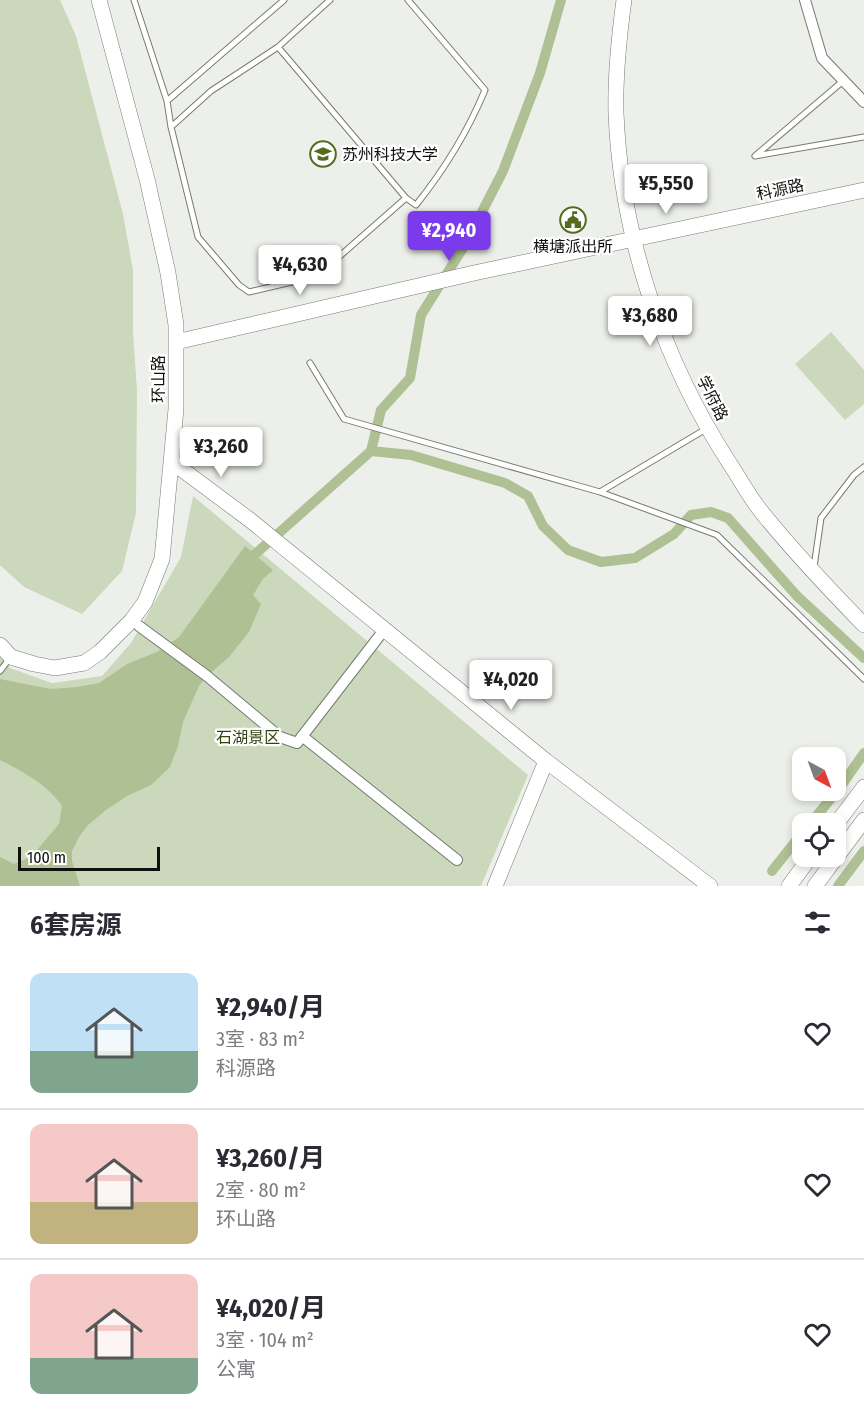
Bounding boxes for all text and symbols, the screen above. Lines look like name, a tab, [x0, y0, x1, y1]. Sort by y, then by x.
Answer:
school or university icon: 苏州科技大学	[308, 139, 338, 169]
place label: 苏州科技大学	[342, 145, 438, 164]
pin: ¥5,550	[617, 164, 715, 215]
text: ¥5,550	[638, 171, 694, 195]
street label: 科源路	[755, 175, 806, 204]
public building icon: 横塘派出所	[558, 205, 588, 235]
pin: ¥2,940	[400, 211, 498, 262]
text: ¥2,940	[422, 218, 476, 242]
place label: 横塘派出所	[533, 237, 613, 256]
pin: ¥4,630	[251, 245, 349, 296]
text: ¥4,630	[272, 252, 328, 276]
pin: ¥3,680	[601, 296, 699, 347]
text: ¥3,680	[622, 303, 678, 327]
street label: 环山路	[149, 355, 168, 403]
street label: 学府路	[693, 373, 732, 424]
pin: ¥3,260	[172, 427, 270, 478]
text: ¥3,260	[194, 434, 248, 458]
pin: ¥4,020	[462, 660, 560, 711]
text: ¥4,020	[483, 667, 539, 691]
park label: 石湖景区	[216, 728, 280, 747]
north arrow	[792, 747, 846, 801]
map controls	[792, 747, 846, 867]
button: locate	[792, 813, 846, 867]
scale bar	[18, 844, 160, 872]
text: 100 m	[27, 848, 66, 867]
icon: filters	[801, 906, 834, 939]
text: 6套房源	[30, 910, 122, 941]
text: ¥2,940/月	[216, 992, 325, 1023]
icon: home	[78, 997, 150, 1069]
icon: heart	[801, 1017, 834, 1050]
text: 3室 · 83 m²	[216, 1027, 305, 1051]
text: 科源路	[216, 1056, 276, 1080]
text: ¥3,260/月	[216, 1143, 325, 1174]
icon: home	[78, 1148, 150, 1220]
icon: heart	[801, 1168, 834, 1201]
text: 2室 · 80 m²	[216, 1178, 306, 1202]
text: 环山路	[216, 1207, 276, 1231]
text: ¥4,020/月	[216, 1293, 326, 1324]
icon: home	[78, 1298, 150, 1370]
icon: heart	[801, 1318, 834, 1351]
text: 3室 · 104 m²	[216, 1328, 314, 1352]
text: 公寓	[216, 1357, 256, 1381]

